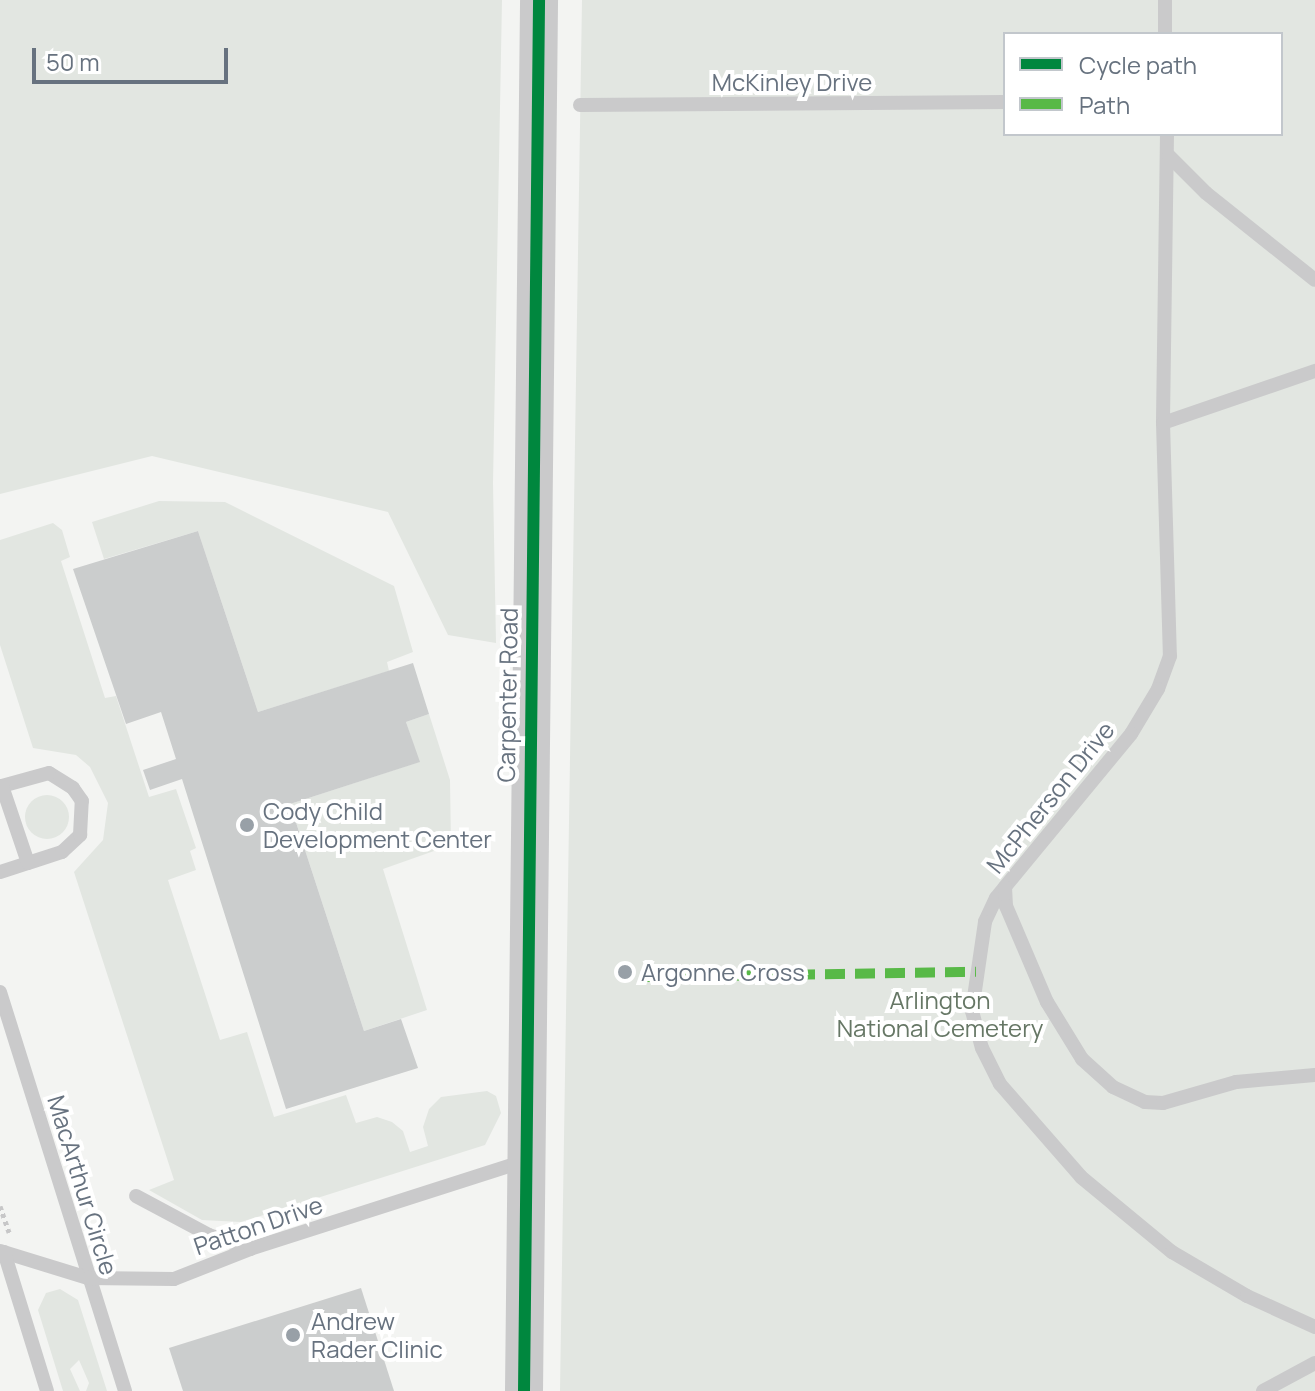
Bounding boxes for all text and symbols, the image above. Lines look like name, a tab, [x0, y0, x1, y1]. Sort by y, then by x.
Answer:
scale bar	[36, 32, 232, 82]
legend	[1003, 32, 1283, 136]
text: 50 m	[46, 45, 100, 78]
text: Cycle path	[1079, 48, 1197, 81]
street label: McKinley Drive	[712, 68, 872, 96]
text: Path	[1079, 88, 1130, 121]
street label: Carpenter Road	[491, 607, 523, 783]
street label: McPherson Drive	[980, 716, 1120, 878]
place label: Cody Child Development Center	[263, 797, 492, 853]
marker: Cody Child Development Center	[238, 816, 256, 834]
place label: Argonne Cross	[641, 958, 805, 986]
marker: Argonne Cross	[616, 963, 634, 981]
park label: Arlington National Cemetery	[837, 986, 1043, 1042]
street label: MacArthur Circle	[42, 1092, 124, 1278]
street label: Patton Drive	[190, 1190, 326, 1260]
place label: Andrew Rader Clinic	[311, 1307, 443, 1363]
marker: Andrew Rader Clinic	[282, 1324, 304, 1346]

